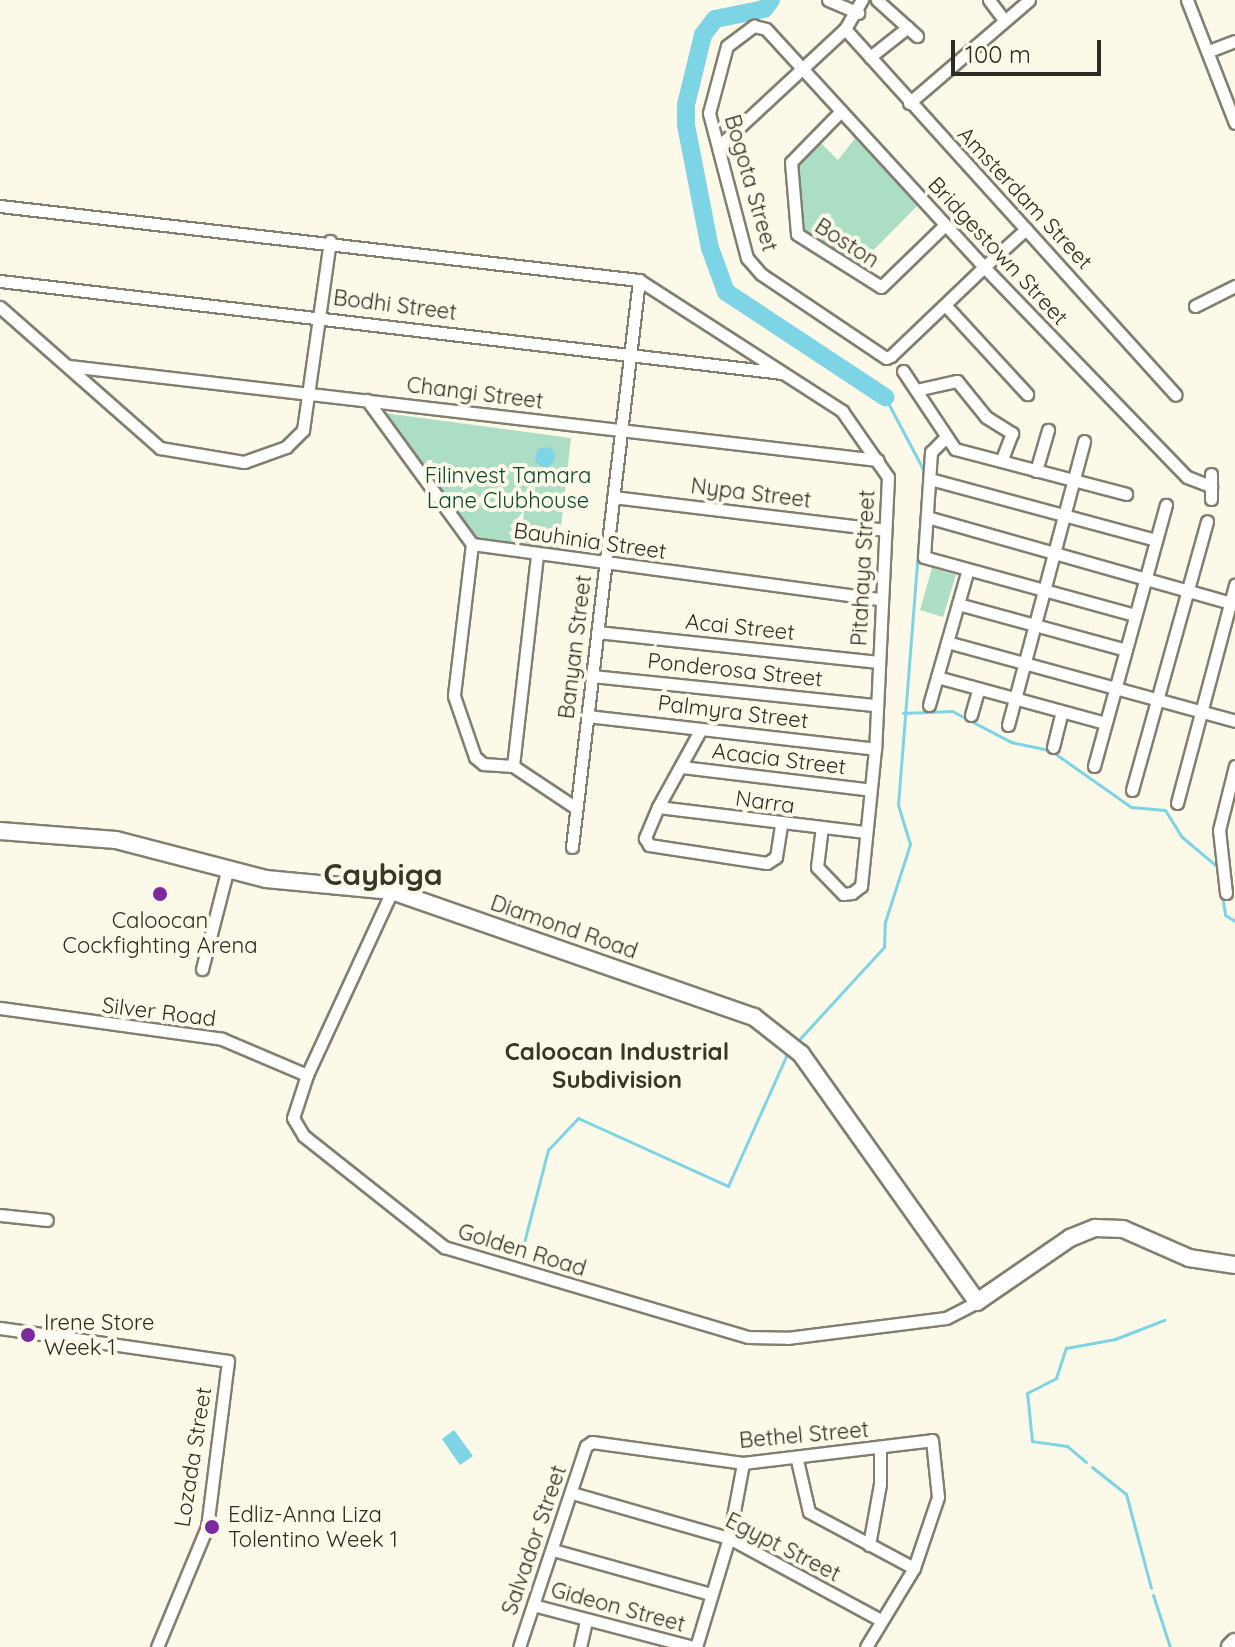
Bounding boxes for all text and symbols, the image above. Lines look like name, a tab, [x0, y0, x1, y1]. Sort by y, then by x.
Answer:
scale bar	[955, 24, 1105, 74]
text: 100 m	[965, 39, 1031, 69]
street label: Bogota Street	[719, 112, 783, 254]
street label: Amsterdam Street	[952, 121, 1098, 275]
street label: Bridgestown Street	[923, 171, 1073, 331]
street label: Boston	[810, 213, 884, 273]
street label: Bodhi Street	[332, 284, 458, 326]
street label: Changi Street	[405, 372, 545, 414]
park label: Filinvest Tamara Lane Clubhouse	[425, 462, 591, 514]
street label: Nypa Street	[689, 473, 813, 513]
street label: Pitahaya Street	[846, 489, 880, 647]
street label: Bauhinia Street	[512, 517, 668, 565]
street label: Banyan Street	[553, 573, 597, 721]
street label: Acai Street	[684, 608, 796, 646]
street label: Ponderosa Street	[646, 648, 824, 692]
street label: Palmyra Street	[656, 690, 810, 734]
street label: Acacia Street	[711, 738, 847, 780]
street label: Narra	[734, 785, 796, 819]
district label: Caybiga	[323, 856, 443, 892]
marker: Caloocan Cockfighting Arena	[151, 885, 169, 903]
street label: Diamond Road	[487, 889, 641, 965]
place label: Caloocan Cockfighting Arena	[63, 907, 257, 958]
street label: Silver Road	[101, 992, 217, 1032]
district label: Caloocan Industrial Subdivision	[505, 1038, 729, 1094]
street label: Golden Road	[455, 1218, 589, 1282]
place label: Irene Store Week 1	[44, 1309, 154, 1360]
marker: Irene Store Week 1	[19, 1326, 37, 1344]
street label: Lozada Street	[169, 1385, 217, 1529]
street label: Bethel Street	[738, 1416, 870, 1454]
street label: Salvador Street	[496, 1462, 572, 1618]
place label: Edliz-Anna Liza Tolentino Week 1	[228, 1501, 398, 1552]
street label: Egypt Street	[721, 1507, 845, 1587]
marker: Edliz-Anna Liza Tolentino Week 1	[203, 1518, 221, 1536]
street label: Gideon Street	[548, 1576, 688, 1638]

